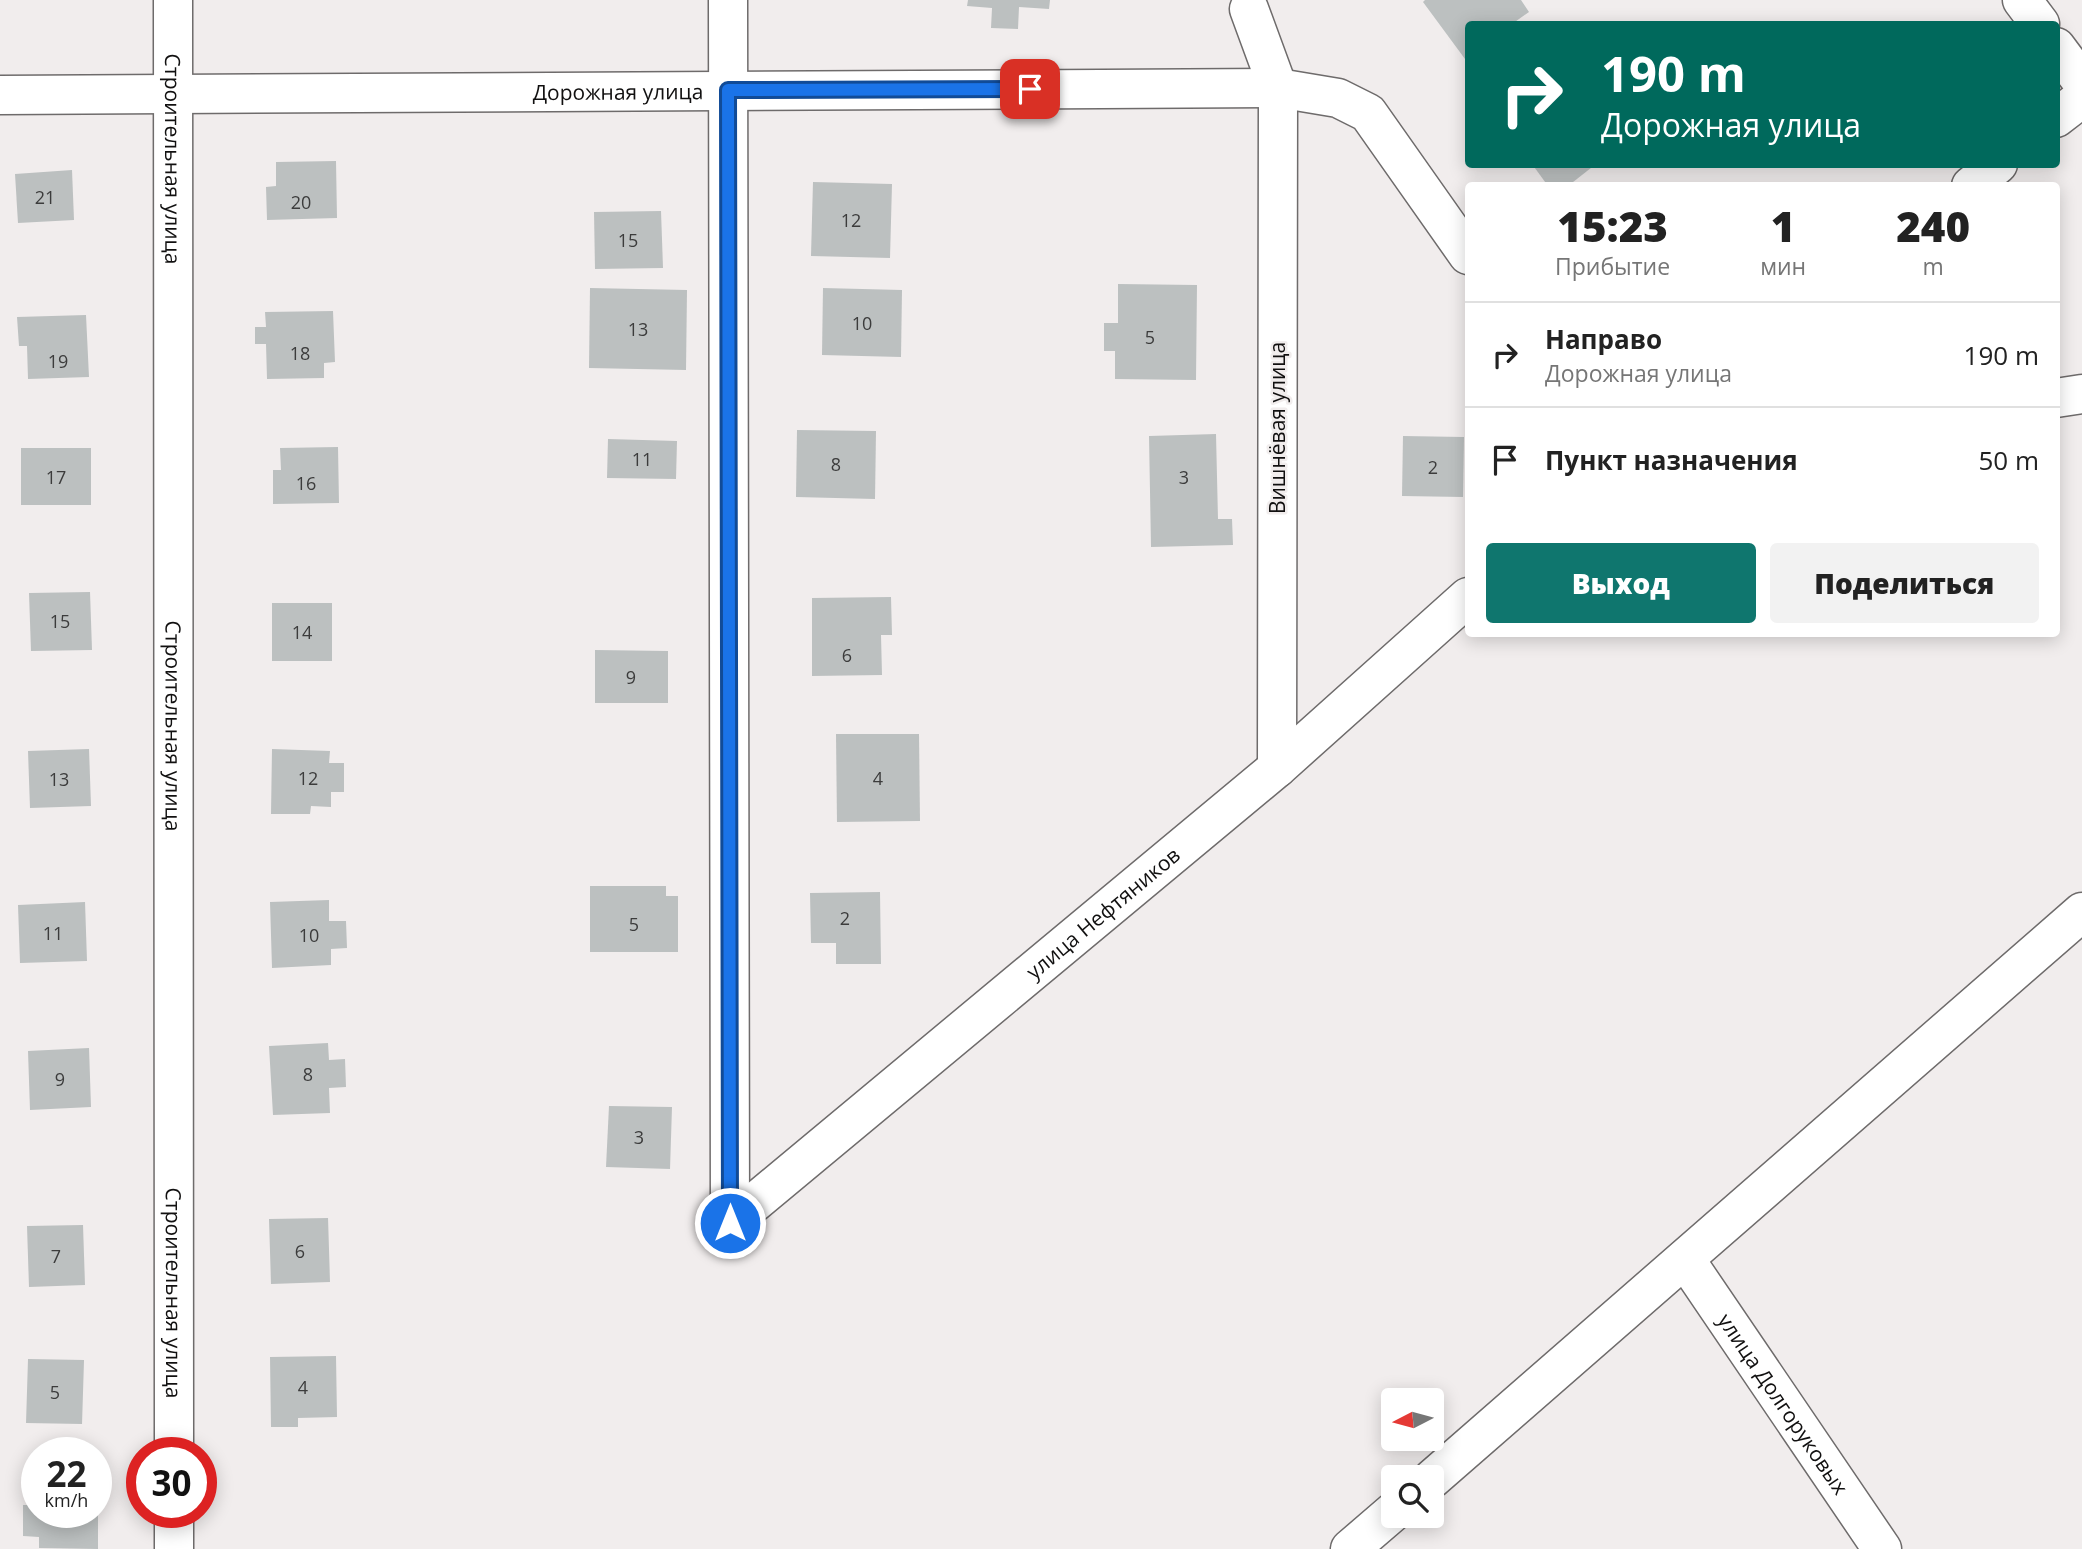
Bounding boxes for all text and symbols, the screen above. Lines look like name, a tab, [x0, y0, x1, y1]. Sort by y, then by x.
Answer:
text: 190 m	[1601, 40, 1746, 106]
icon: right	[1486, 49, 1577, 140]
street label: Строительная улица	[159, 54, 187, 264]
pin	[1000, 59, 1060, 119]
icon: arrive	[1011, 70, 1049, 108]
street label: Дорожная улица	[533, 77, 703, 106]
text: Дорожная улица	[1601, 103, 1861, 146]
house number: 21	[35, 185, 55, 209]
house number: 20	[291, 190, 311, 214]
text: 15:23	[1557, 197, 1668, 254]
text: 1	[1771, 197, 1795, 254]
text: 240	[1896, 197, 1970, 254]
house number: 12	[841, 208, 861, 232]
house number: 15	[618, 228, 638, 252]
text: Прибытие	[1555, 250, 1670, 282]
text: мин	[1760, 250, 1806, 282]
text: m	[1922, 250, 1944, 282]
house number: 10	[852, 311, 872, 335]
house number: 13	[628, 317, 648, 341]
text: Направо	[1545, 321, 1662, 357]
house number: 5	[1145, 325, 1155, 349]
icon: right	[1486, 336, 1524, 374]
text: 190 m	[1964, 337, 2039, 373]
house number: 18	[290, 341, 310, 365]
street label: Вишнёвая улица	[1263, 342, 1291, 514]
house number: 19	[48, 349, 68, 373]
text: Дорожная улица	[1545, 357, 1732, 389]
icon: arrive	[1486, 441, 1524, 479]
text: Пункт назначения	[1545, 442, 1798, 478]
text: 50 m	[1978, 442, 2039, 478]
house number: 11	[632, 447, 652, 471]
house number: 8	[831, 452, 841, 476]
house number: 2	[1428, 455, 1438, 479]
house number: 17	[46, 465, 66, 489]
house number: 3	[1179, 465, 1189, 489]
house number: 16	[296, 471, 316, 495]
button: Выход	[1486, 543, 1756, 623]
button: Поделиться	[1770, 543, 2039, 623]
house number: 15	[50, 609, 70, 633]
house number: 14	[292, 620, 312, 644]
street label: Строительная улица	[159, 621, 188, 831]
house number: 6	[842, 643, 852, 667]
house number: 9	[626, 665, 636, 689]
house number: 12	[298, 766, 318, 790]
house number: 4	[873, 766, 883, 790]
house number: 13	[49, 767, 69, 791]
street label: улица Нефтяников	[1020, 841, 1186, 985]
house number: 2	[840, 906, 850, 930]
house number: 5	[629, 912, 639, 936]
house number: 11	[43, 921, 63, 945]
house number: 10	[299, 923, 319, 947]
house number: 8	[303, 1062, 313, 1086]
house number: 9	[55, 1067, 65, 1091]
house number: 3	[634, 1125, 644, 1149]
position arrow	[693, 1186, 767, 1260]
street label: Строительная улица	[160, 1188, 188, 1398]
house number: 6	[295, 1239, 305, 1263]
house number: 7	[51, 1244, 61, 1268]
street label: улица Долгоруковых	[1712, 1308, 1855, 1500]
house number: 4	[298, 1375, 308, 1399]
house number: 5	[50, 1380, 60, 1404]
north arrow	[1381, 1388, 1444, 1451]
map controls	[1381, 1388, 1444, 1528]
speed limit sign: 30	[126, 1437, 217, 1528]
text: 22	[46, 1450, 87, 1497]
button: search	[1381, 1465, 1444, 1528]
text: km/h	[45, 1488, 88, 1512]

